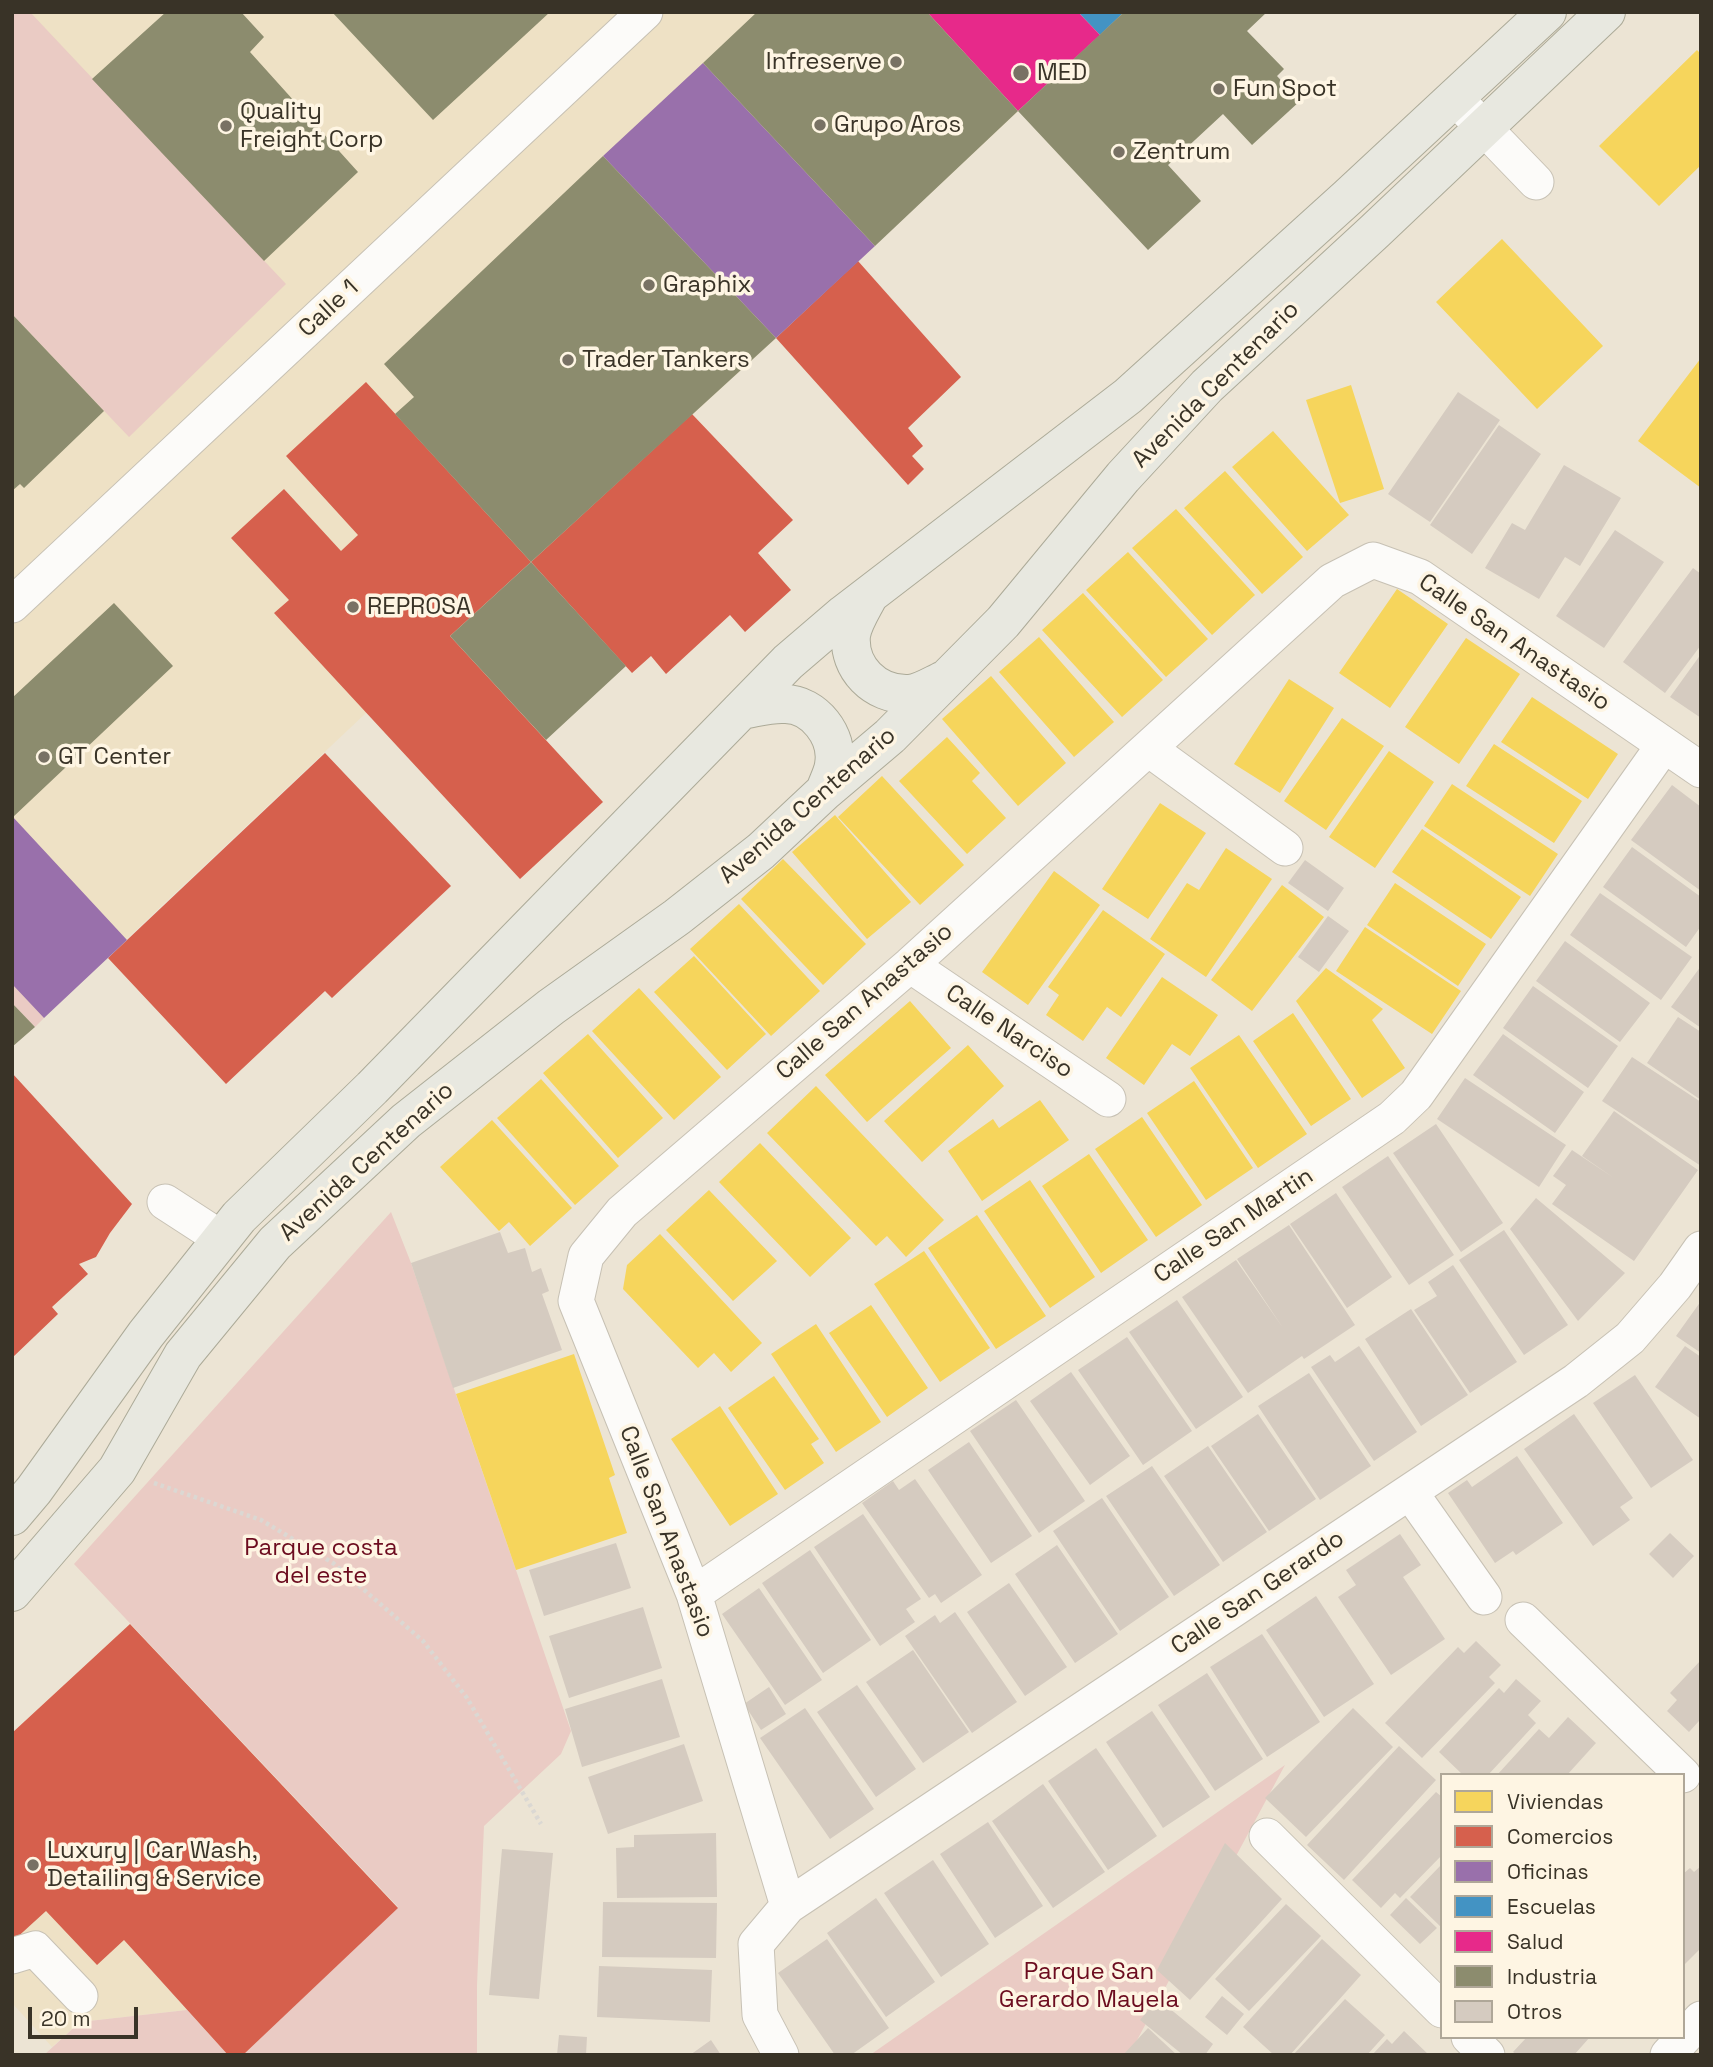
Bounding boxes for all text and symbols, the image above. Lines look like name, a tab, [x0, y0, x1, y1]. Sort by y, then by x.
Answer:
place label: Infreserve	[766, 48, 882, 76]
marker: Infreserve	[888, 54, 904, 70]
place label: MED	[1037, 59, 1087, 87]
marker: MED	[1011, 63, 1031, 83]
place label: Fun Spot	[1233, 75, 1337, 103]
marker: Fun Spot	[1211, 81, 1227, 97]
place label: Quality Freight Corp	[240, 98, 383, 154]
place label: Grupo Aros	[834, 111, 961, 139]
marker: Grupo Aros	[812, 117, 828, 133]
marker: Quality Freight Corp	[218, 118, 234, 134]
place label: Zentrum	[1133, 138, 1230, 166]
marker: Zentrum	[1111, 144, 1127, 160]
place label: Graphix	[663, 271, 752, 299]
street label: Calle 1	[293, 274, 365, 344]
marker: Graphix	[641, 277, 657, 293]
street label: Avenida Centenario	[1126, 295, 1306, 475]
place label: Trader Tankers	[582, 346, 750, 374]
marker: Trader Tankers	[560, 352, 576, 368]
street label: Calle San Anastasio	[1413, 568, 1615, 718]
place label: REPROSA	[367, 593, 471, 621]
marker: REPROSA	[345, 599, 361, 615]
street label: Avenida Centenario	[714, 722, 902, 890]
place label: GT Center	[58, 743, 171, 771]
marker: GT Center	[36, 749, 52, 765]
street label: Calle San Anastasio	[771, 917, 959, 1087]
street label: Calle Narciso	[940, 979, 1078, 1085]
street label: Avenida Centenario	[274, 1076, 460, 1248]
street label: Calle San Martin	[1149, 1162, 1319, 1290]
street label: Calle San Anastasio	[612, 1422, 720, 1642]
street label: Calle San Gerardo	[1166, 1525, 1350, 1661]
park label: Parque costa del este	[244, 1534, 398, 1590]
legend	[1440, 1773, 1685, 2039]
text: Viviendas	[1507, 1788, 1604, 1815]
text: Comercios	[1507, 1823, 1613, 1850]
place label: Luxury | Car Wash, Detailing & Service	[47, 1837, 261, 1893]
marker: Luxury | Car Wash, Detailing & Service	[25, 1857, 41, 1873]
text: Oficinas	[1507, 1858, 1589, 1885]
text: Escuelas	[1507, 1893, 1596, 1920]
text: Salud	[1507, 1928, 1563, 1955]
park label: Parque San Gerardo Mayela	[999, 1958, 1179, 2014]
text: Industria	[1507, 1963, 1597, 1990]
scale bar	[32, 1994, 142, 2038]
text: Otros	[1507, 1998, 1562, 2025]
text: 20 m	[41, 2005, 91, 2032]

